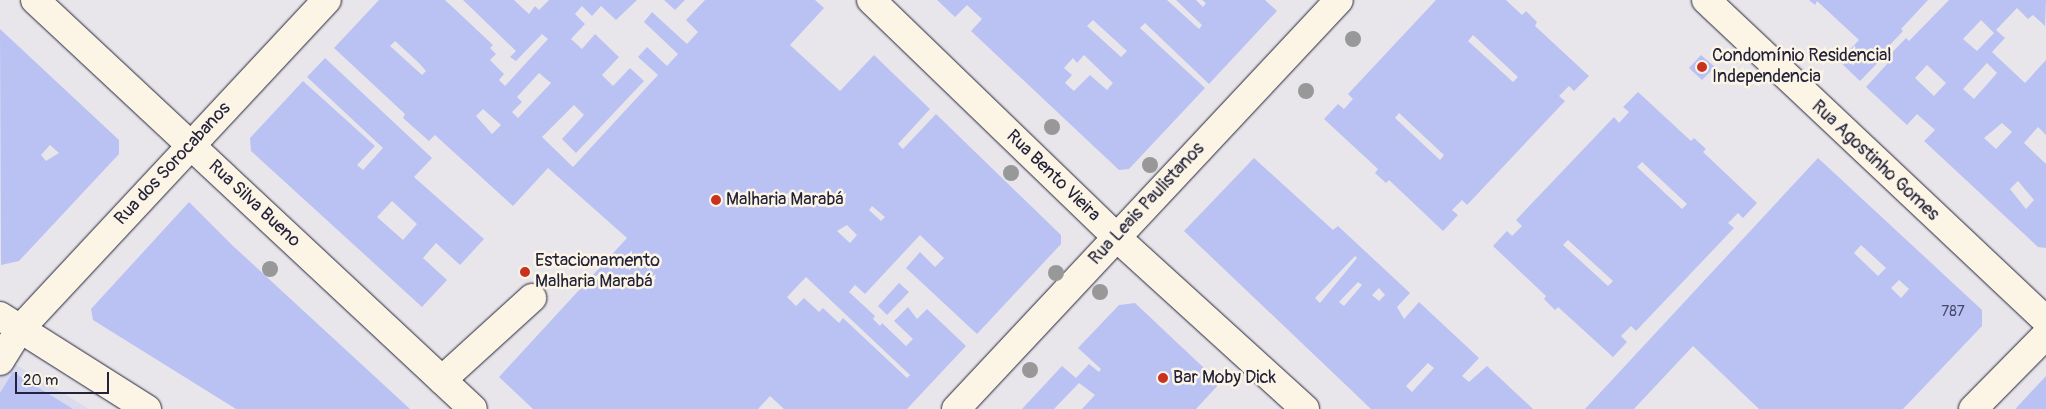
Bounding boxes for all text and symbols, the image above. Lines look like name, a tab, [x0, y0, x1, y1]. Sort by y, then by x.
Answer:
place label: Condomínio Residencial Independencia	[1712, 46, 1892, 88]
marker: Condomínio Residencial Independencia	[1696, 61, 1708, 73]
street label: Rua Agostinho Gomes	[1807, 96, 1943, 226]
street label: Rua dos Sorocabanos	[110, 98, 236, 230]
street label: Rua Bento Vieira	[1002, 126, 1104, 226]
street label: Rua Leais Paulistanos	[1085, 138, 1209, 270]
street label: Rua Silva Bueno	[203, 156, 305, 252]
place label: Malharia Marabá	[726, 189, 844, 211]
marker: Malharia Marabá	[710, 194, 722, 206]
place label: Estacionamento Malharia Marabá	[535, 251, 660, 294]
marker: Estacionamento Malharia Marabá	[519, 266, 531, 278]
house number: 787	[1941, 303, 1965, 321]
scale bar	[18, 362, 111, 394]
place label: Bar Moby Dick	[1173, 367, 1276, 389]
text: 20 m	[23, 371, 58, 390]
marker: Bar Moby Dick	[1157, 372, 1169, 384]

